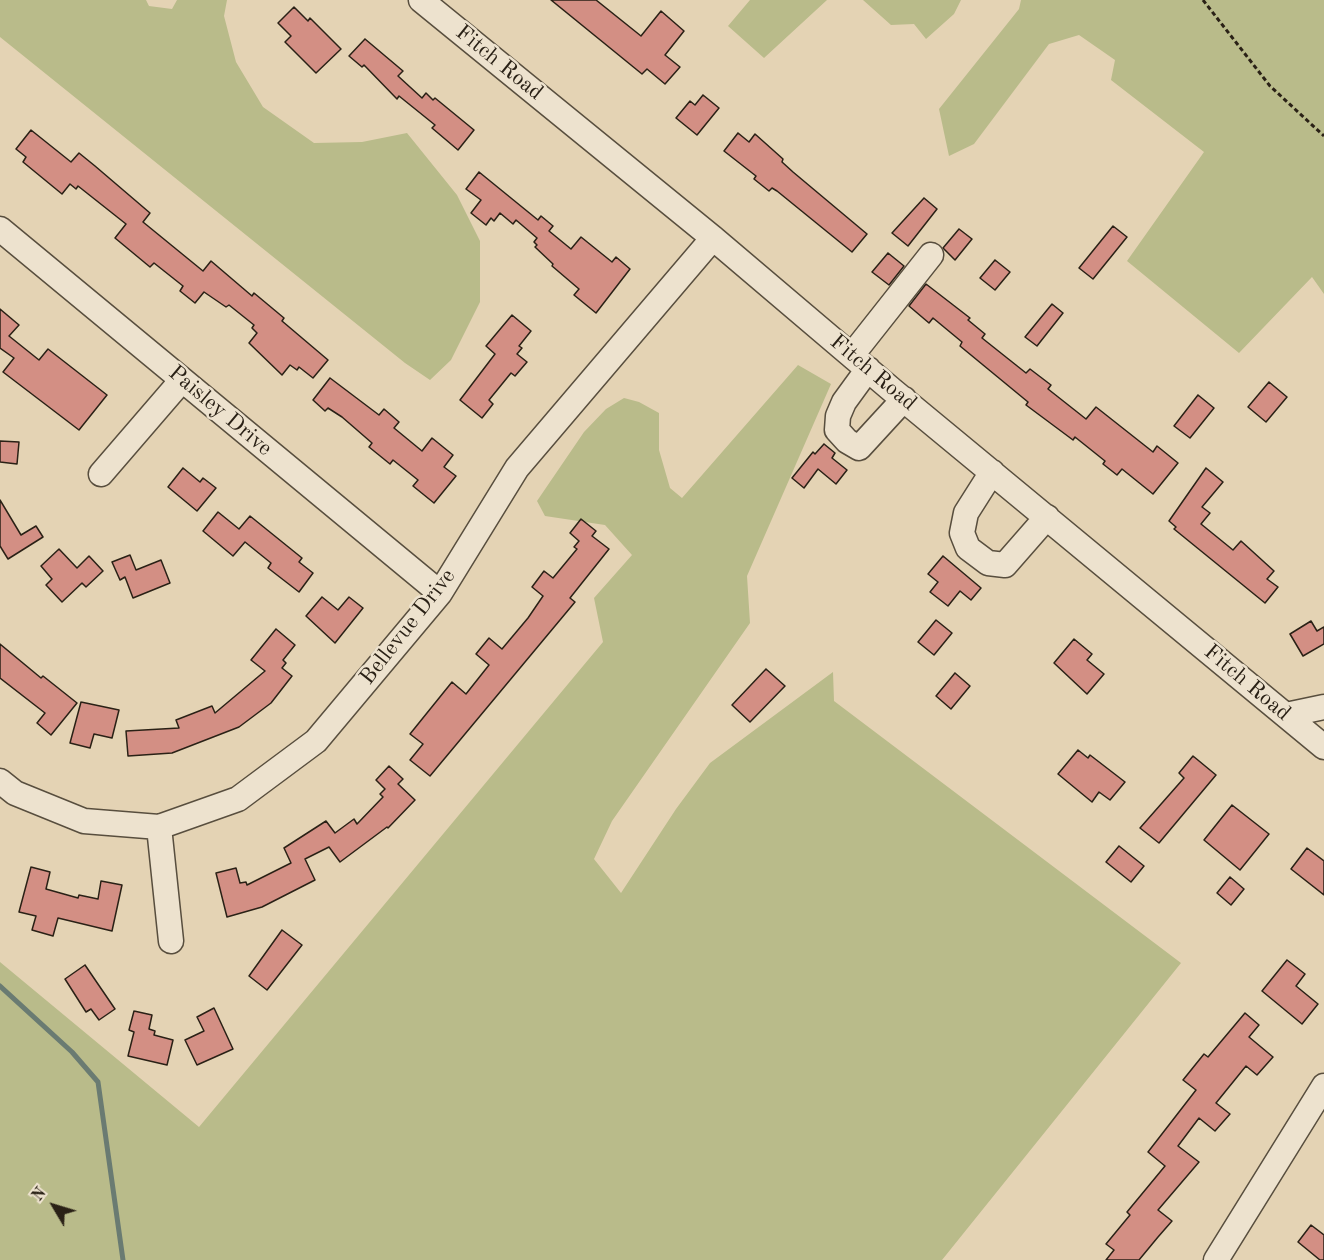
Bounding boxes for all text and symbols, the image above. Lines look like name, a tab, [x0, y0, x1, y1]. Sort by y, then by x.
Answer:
street label: Fitch Road	[450, 20, 548, 106]
street label: Fitch Road	[824, 329, 922, 417]
street label: Paisley Drive	[163, 360, 277, 462]
street label: Bellevue Drive	[355, 564, 461, 690]
street label: Fitch Road	[1198, 639, 1296, 727]
north arrow	[24, 1176, 84, 1236]
text: N	[30, 1185, 50, 1205]

